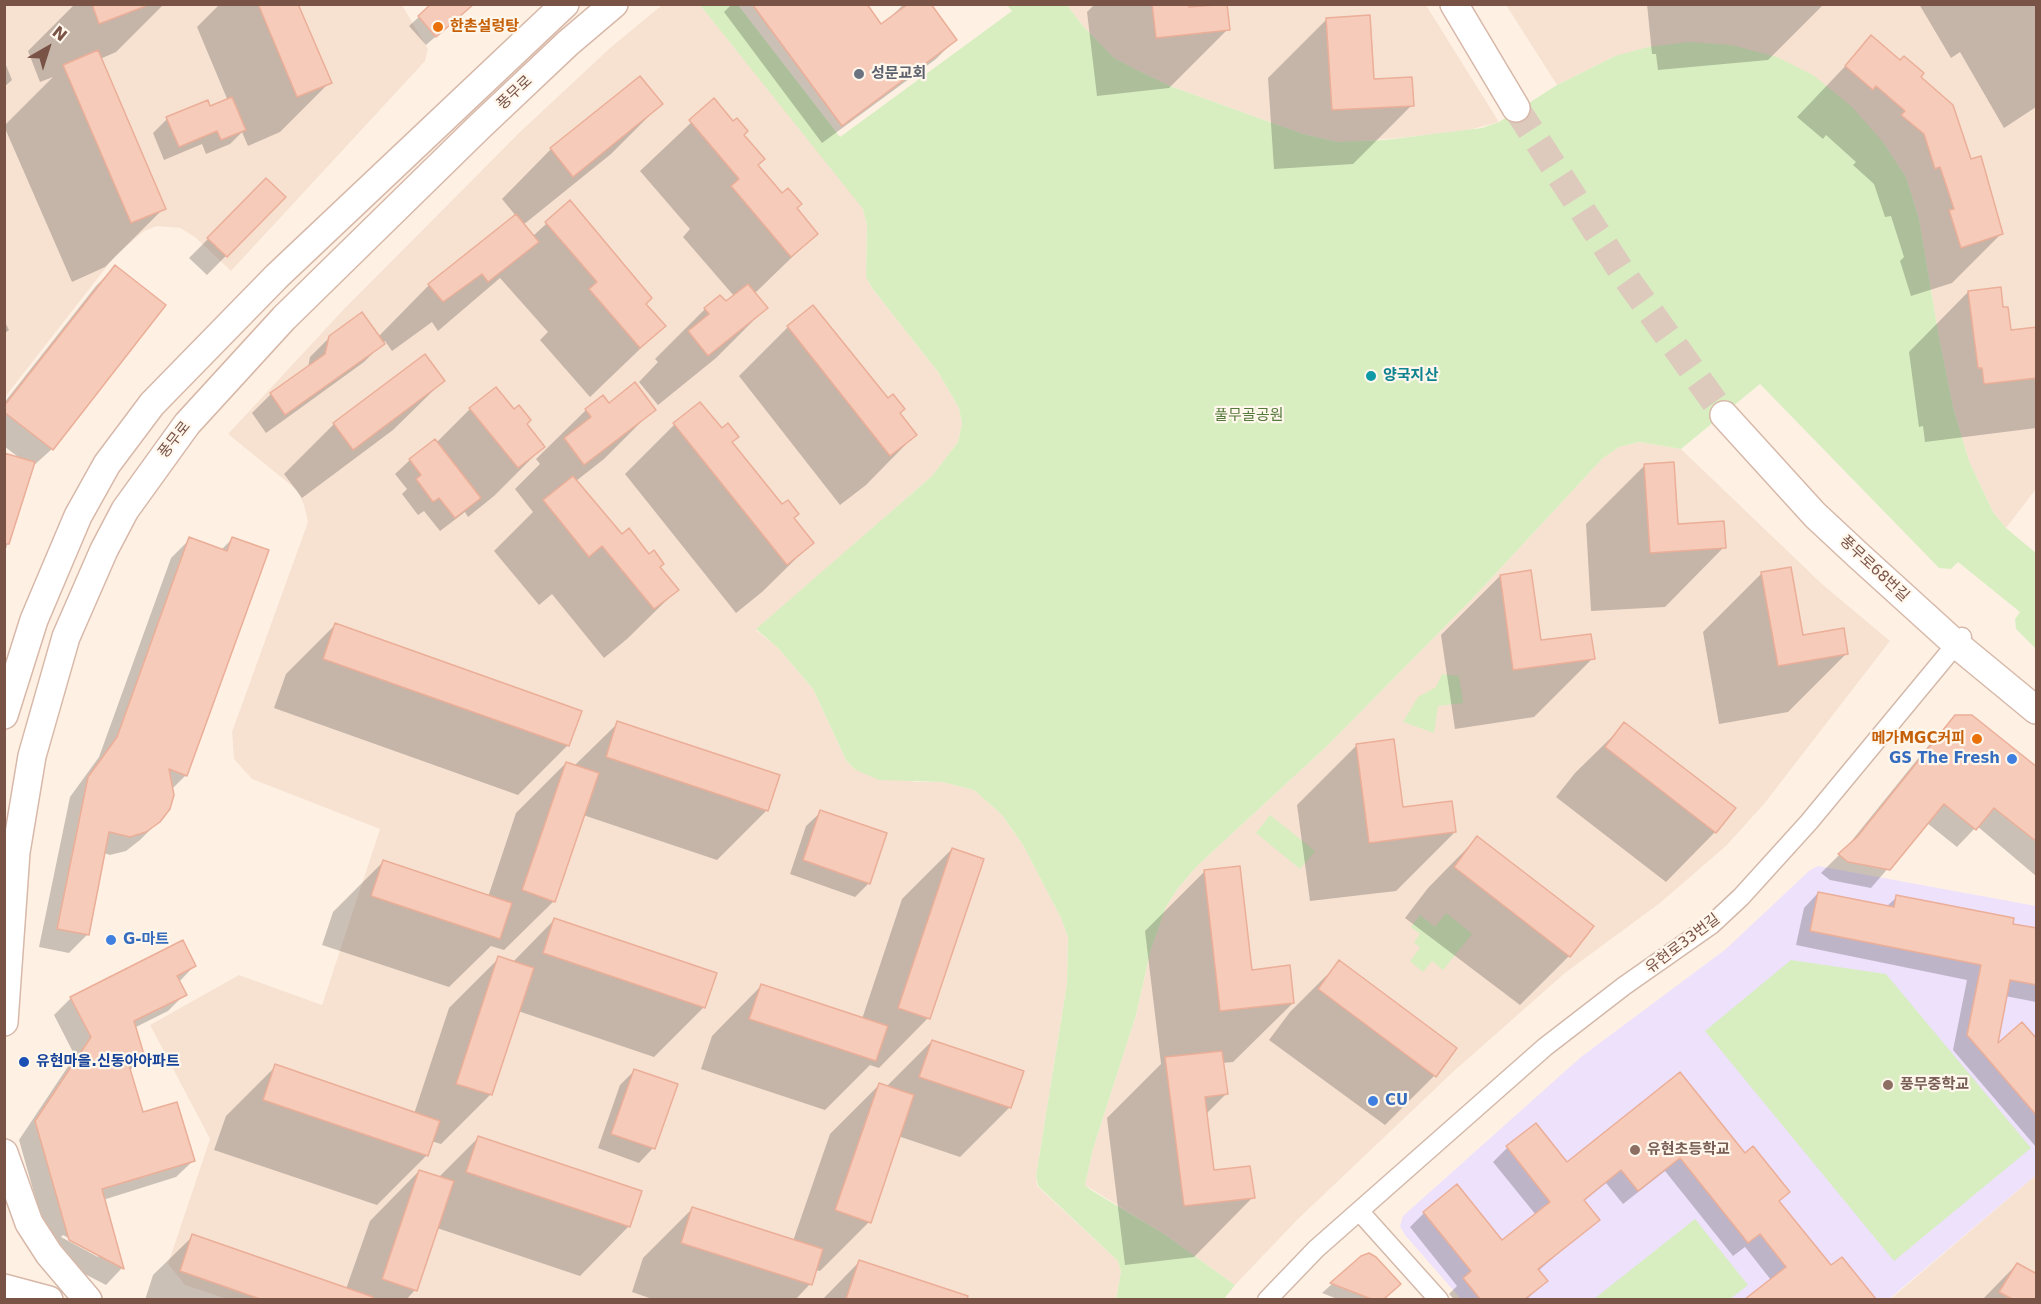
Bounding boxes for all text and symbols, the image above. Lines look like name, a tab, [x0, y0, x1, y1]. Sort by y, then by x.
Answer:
north arrow	[18, 18, 78, 78]
place label: 한촌설렁탕	[450, 18, 519, 36]
marker: 한촌설렁탕	[431, 20, 445, 34]
text: N	[48, 22, 71, 45]
place label: 성문교회	[871, 65, 926, 83]
marker: 성문교회	[852, 67, 866, 81]
street label: 풍무로	[494, 72, 536, 114]
place label: 양국지산	[1383, 367, 1438, 385]
marker: 양국지산	[1364, 369, 1378, 383]
park label: 풀무골공원	[1215, 407, 1283, 425]
street label: 풍무로	[155, 418, 195, 462]
street label: 풍무로68번길	[1836, 532, 1912, 606]
place label: 메가MGC커피	[1872, 730, 1965, 748]
marker: 메가MGC커피	[1970, 732, 1984, 746]
place label: GS The Fresh	[1889, 750, 2000, 768]
marker: GS The Fresh	[2005, 752, 2019, 766]
street label: 유현로33번길	[1642, 910, 1724, 978]
place label: G-마트	[123, 931, 169, 949]
marker: G-마트	[104, 933, 118, 947]
place label: 유현마을.신동아아파트	[36, 1053, 180, 1071]
marker: 유현마을.신동아아파트	[17, 1055, 31, 1069]
place label: 풍무중학교	[1900, 1076, 1969, 1094]
marker: 풍무중학교	[1881, 1078, 1895, 1092]
place label: CU	[1385, 1092, 1408, 1110]
marker: CU	[1366, 1094, 1380, 1108]
place label: 유현초등학교	[1647, 1141, 1730, 1159]
marker: 유현초등학교	[1628, 1143, 1642, 1157]

